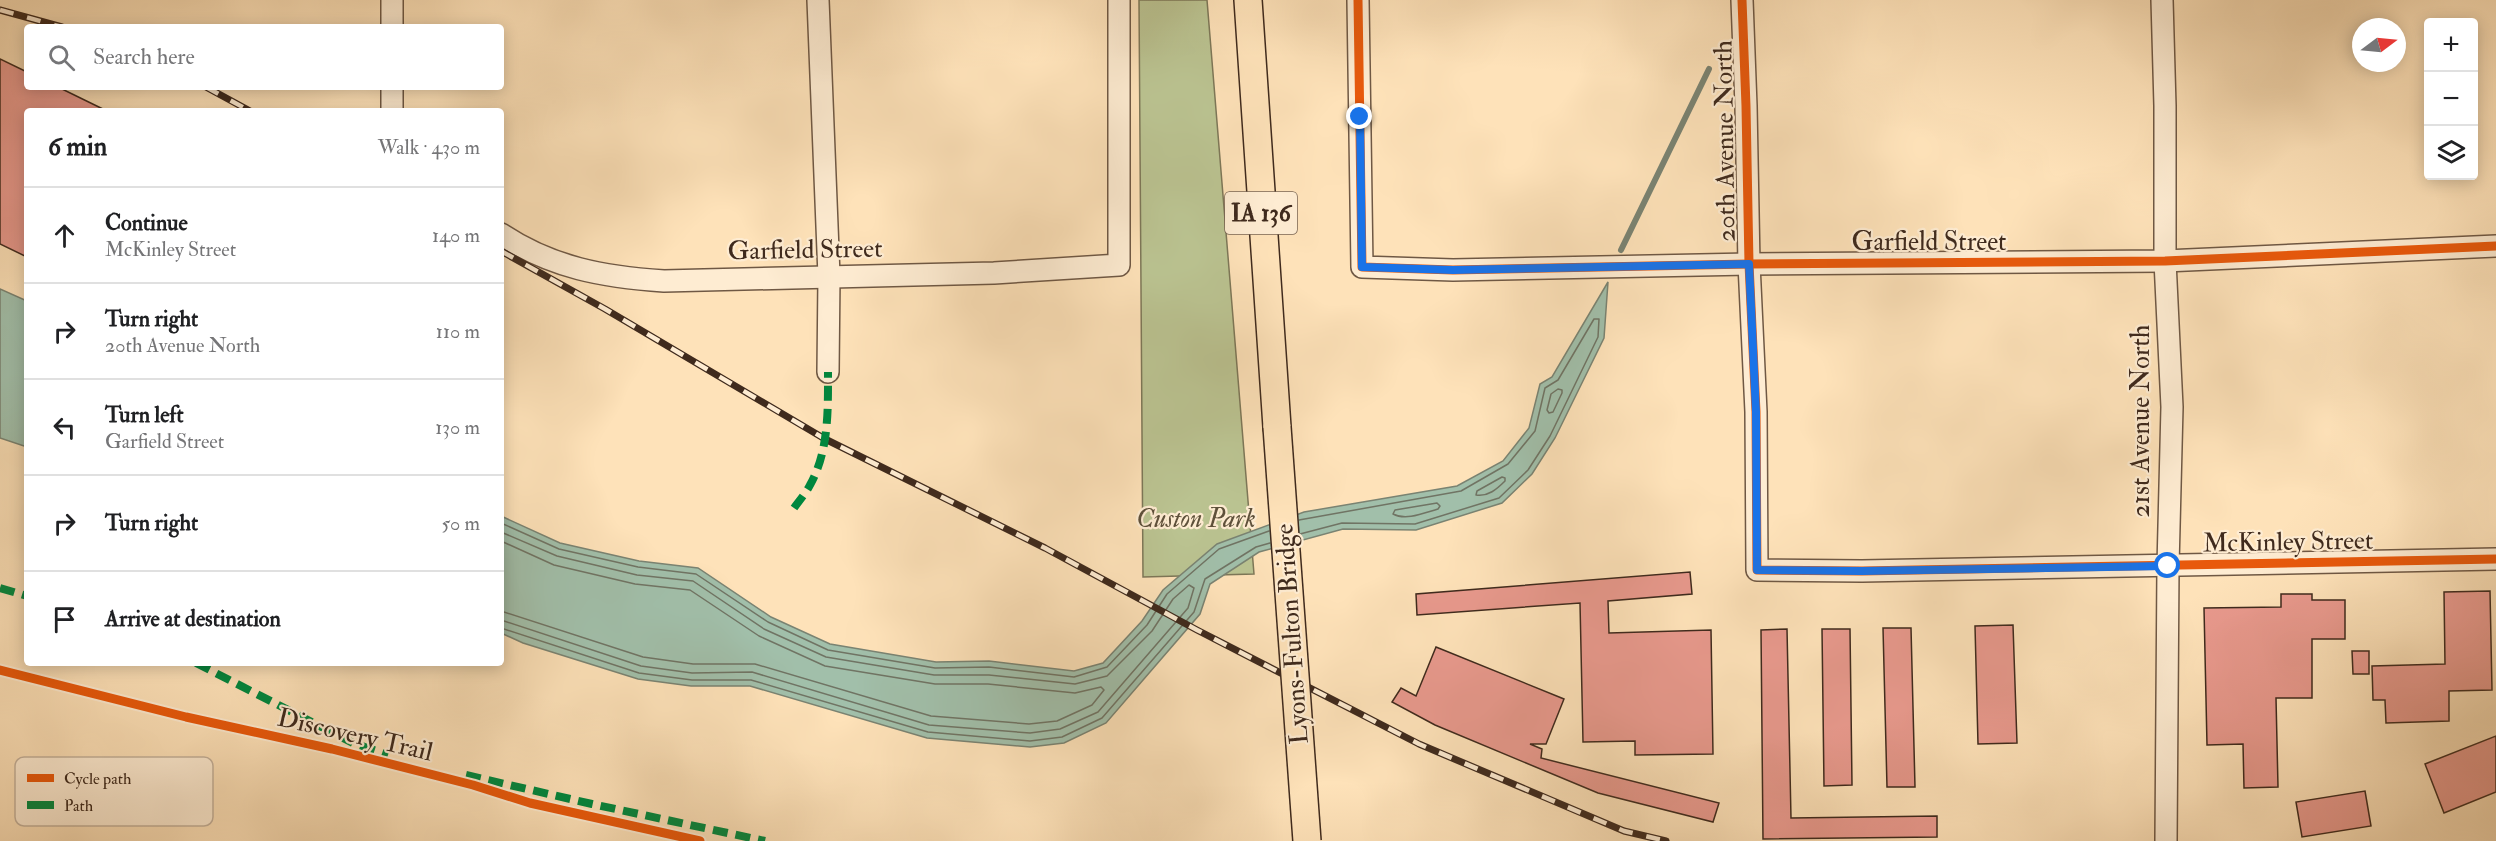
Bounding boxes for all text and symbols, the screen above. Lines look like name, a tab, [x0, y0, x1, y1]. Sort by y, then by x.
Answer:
north arrow	[2352, 18, 2406, 72]
map controls	[2424, 18, 2478, 180]
button: +	[2424, 18, 2478, 72]
search box	[24, 24, 504, 90]
street label: 20th Avenue North	[1707, 40, 1743, 242]
icon: search	[45, 41, 78, 74]
text: Search here	[93, 43, 195, 71]
button: −	[2424, 72, 2478, 126]
route end	[1346, 103, 1372, 129]
button: layers	[2424, 126, 2478, 180]
text: 6 min	[48, 131, 107, 163]
text: Walk · 430 m	[378, 135, 480, 160]
road number: IA 136	[1225, 192, 1297, 234]
text: Continue	[105, 209, 188, 237]
icon: ahead	[48, 219, 81, 252]
text: 140 m	[432, 223, 480, 248]
street label: Garfield Street	[1852, 226, 2006, 258]
street label: Garfield Street	[727, 233, 883, 267]
text: McKinley Street	[105, 237, 236, 262]
text: Turn right	[105, 305, 198, 333]
icon: right	[48, 315, 81, 348]
text: 110 m	[436, 319, 480, 344]
street label: 21st Avenue North	[2125, 324, 2157, 517]
text: 20th Avenue North	[105, 333, 260, 358]
text: Turn left	[105, 401, 184, 429]
icon: left	[48, 411, 81, 444]
text: 130 m	[435, 415, 480, 440]
text: Garfield Street	[105, 429, 224, 454]
park label: Custon Park	[1136, 503, 1256, 535]
icon: right	[48, 507, 81, 540]
text: Turn right	[105, 509, 198, 537]
text: 50 m	[441, 511, 480, 536]
street label: Lyons-Fulton Bridge	[1268, 523, 1316, 745]
street label: McKinley Street	[2202, 525, 2374, 559]
route start	[2154, 552, 2180, 578]
icon: arrive	[48, 603, 81, 636]
text: Arrive at destination	[105, 605, 281, 633]
street label: Discovery Trail	[274, 702, 436, 769]
legend	[15, 757, 213, 826]
text: Cycle path	[64, 769, 132, 790]
text: Path	[64, 796, 94, 816]

